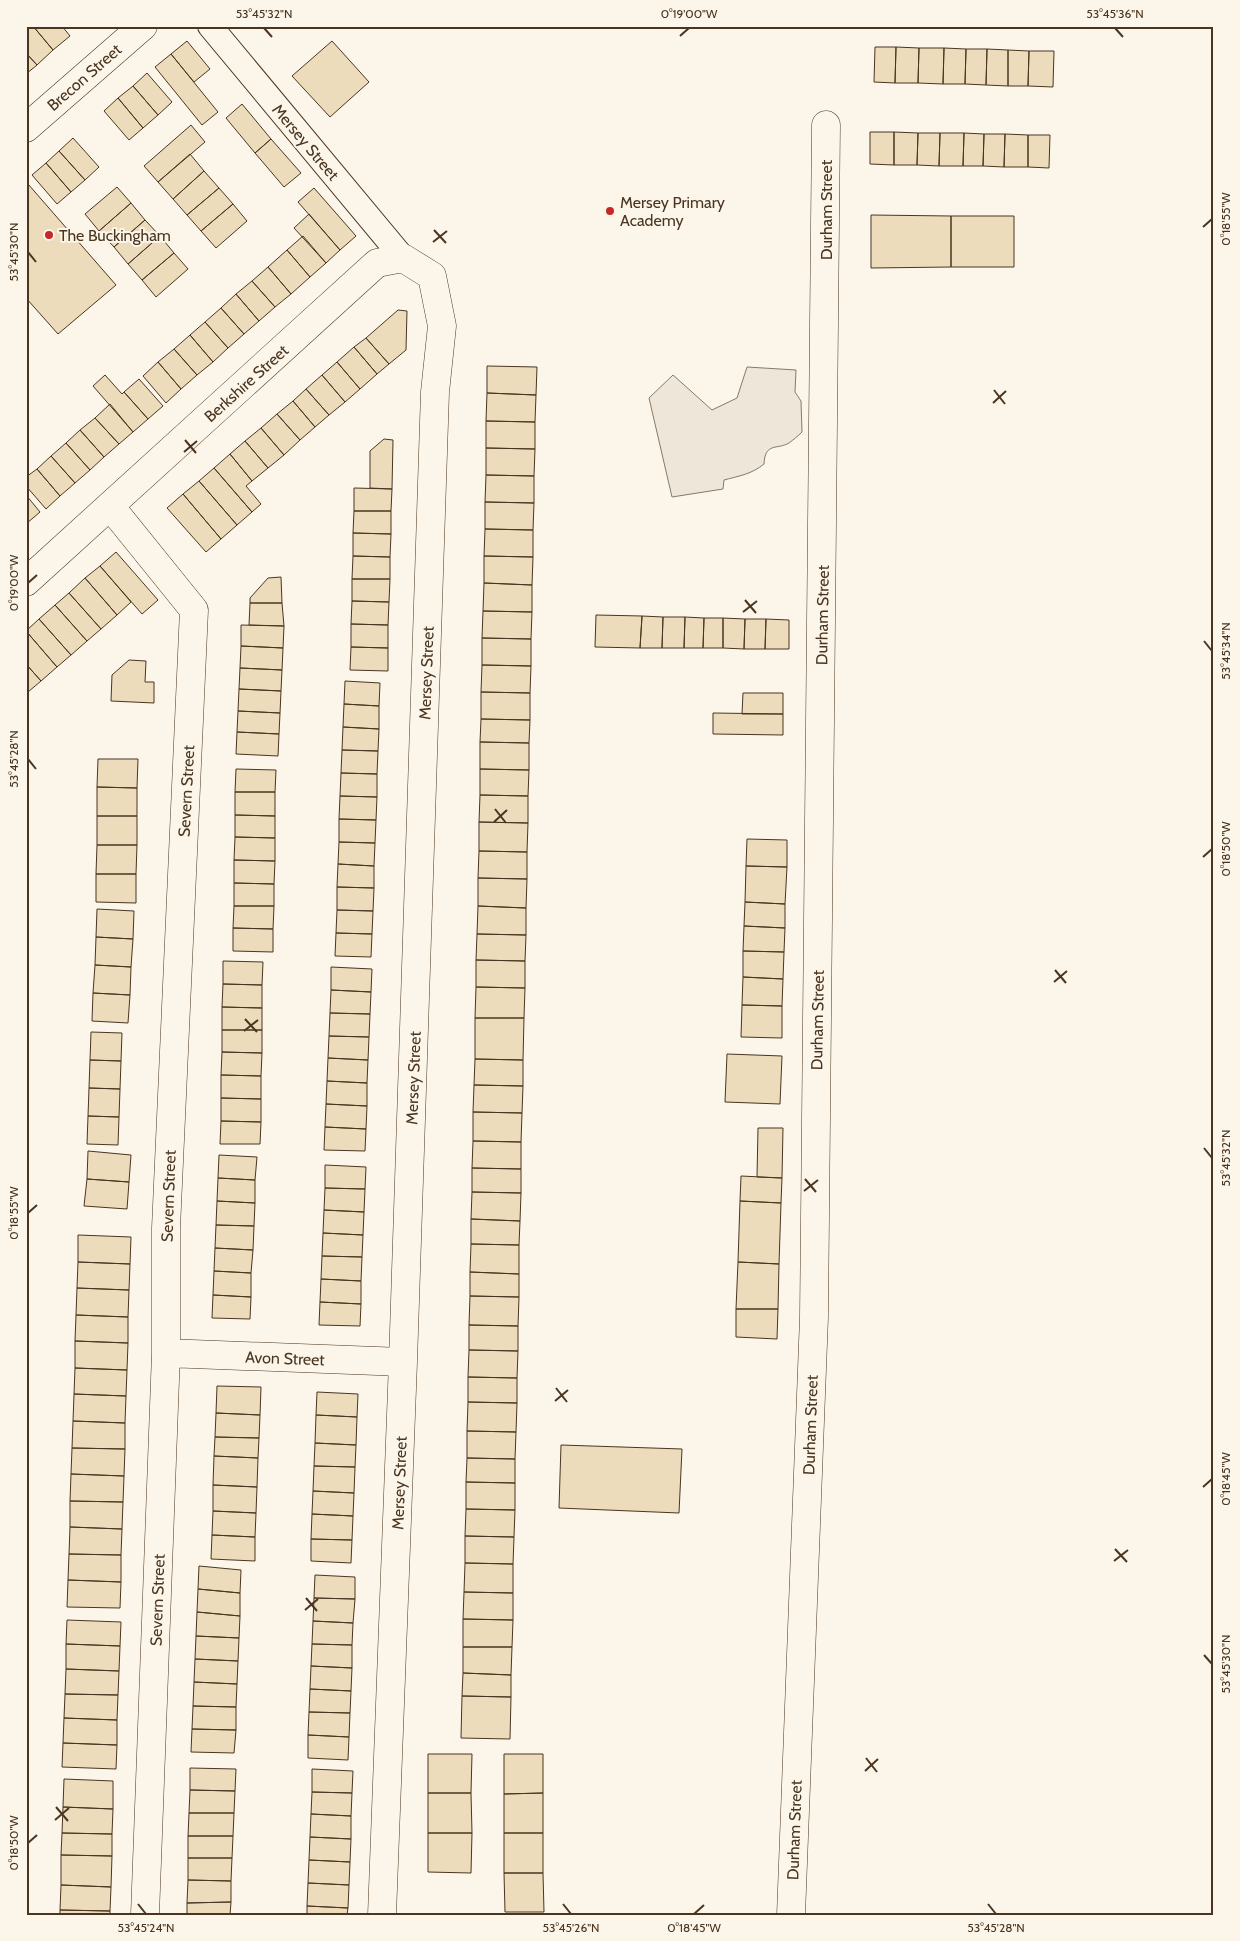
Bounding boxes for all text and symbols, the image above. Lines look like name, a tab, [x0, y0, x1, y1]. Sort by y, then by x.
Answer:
text: 53°45'32"N	[236, 6, 292, 21]
text: 0°19'00"W	[661, 6, 718, 21]
text: 53°45'36"N	[1086, 6, 1144, 21]
street label: Brecon Street	[43, 40, 126, 115]
street label: Mersey Street	[268, 100, 343, 185]
street label: Durham Street	[817, 159, 836, 260]
text: 0°18'55"W	[1218, 192, 1233, 246]
place label: Mersey Primary Academy	[620, 193, 725, 230]
marker: Mersey Primary Academy	[604, 205, 616, 217]
text: 53°45'30"N	[6, 223, 21, 281]
place label: The Buckingham	[59, 226, 171, 245]
marker: The Buckingham	[43, 229, 55, 241]
street label: Berkshire Street	[200, 340, 293, 426]
text: 0°19'00"W	[6, 554, 21, 611]
street label: Durham Street	[812, 564, 833, 665]
text: 53°45'34"N	[1218, 622, 1233, 680]
street label: Mersey Street	[415, 625, 438, 720]
text: 53°45'28"N	[6, 730, 21, 788]
street label: Severn Street	[175, 744, 198, 838]
text: 0°18'50"W	[1218, 821, 1233, 877]
street label: Durham Street	[807, 969, 828, 1070]
street label: Mersey Street	[402, 1030, 425, 1125]
text: 53°45'32"N	[1218, 1130, 1233, 1186]
street label: Severn Street	[157, 1149, 180, 1242]
text: 0°18'55"W	[6, 1186, 21, 1240]
street label: Avon Street	[245, 1348, 326, 1369]
street label: Durham Street	[799, 1374, 822, 1475]
street label: Mersey Street	[388, 1435, 411, 1530]
text: 0°18'45"W	[1218, 1452, 1233, 1506]
street label: Severn Street	[146, 1553, 169, 1646]
text: 53°45'30"N	[1218, 1635, 1233, 1693]
street label: Durham Street	[783, 1779, 806, 1880]
text: 0°18'50"W	[6, 1815, 21, 1871]
text: 53°45'24"N	[117, 1920, 175, 1935]
text: 53°45'26"N	[542, 1920, 600, 1935]
text: 0°18'45"W	[667, 1920, 721, 1935]
text: 53°45'28"N	[967, 1920, 1025, 1935]

